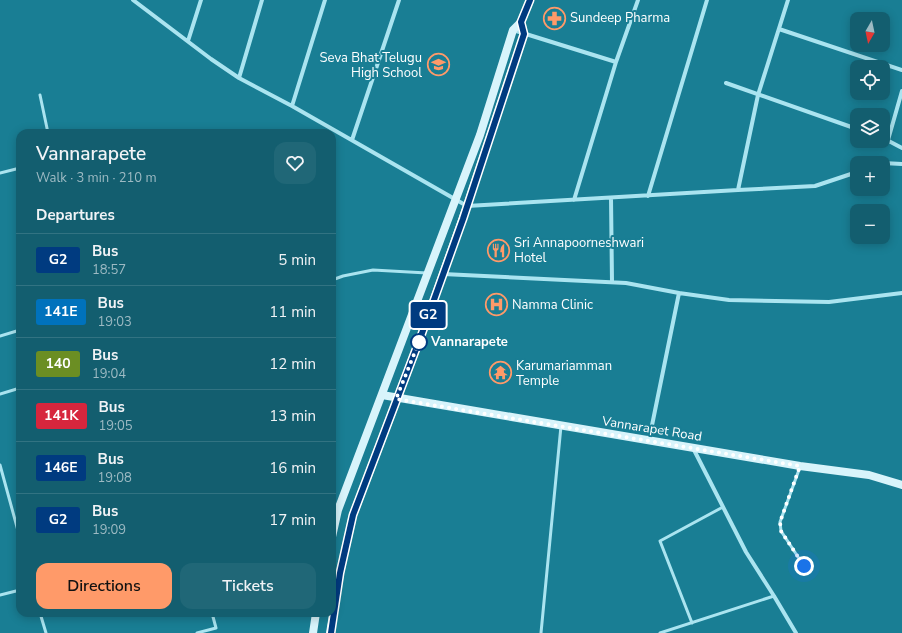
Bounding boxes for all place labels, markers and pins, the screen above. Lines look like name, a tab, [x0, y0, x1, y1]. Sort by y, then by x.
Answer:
pharmacy icon: Sundeep Pharma	[541, 5, 567, 31]
place label: Sundeep Pharma	[570, 9, 670, 27]
place label: Seva Bhat Telugu High School	[320, 49, 422, 82]
school or university icon: Seva Bhat Telugu High School	[425, 52, 451, 78]
place label: Sri Annapoorneshwari Hotel	[514, 234, 644, 267]
restaurant icon: Sri Annapoorneshwari Hotel	[486, 237, 512, 263]
hospital icon: Namma Clinic	[483, 292, 509, 318]
place label: Namma Clinic	[512, 296, 593, 314]
marker: Vannarapete	[410, 333, 428, 351]
place label: Vannarapete	[430, 333, 508, 351]
place label: Karumariamman Temple	[516, 357, 612, 390]
temple icon: Karumariamman Temple	[487, 360, 513, 386]

